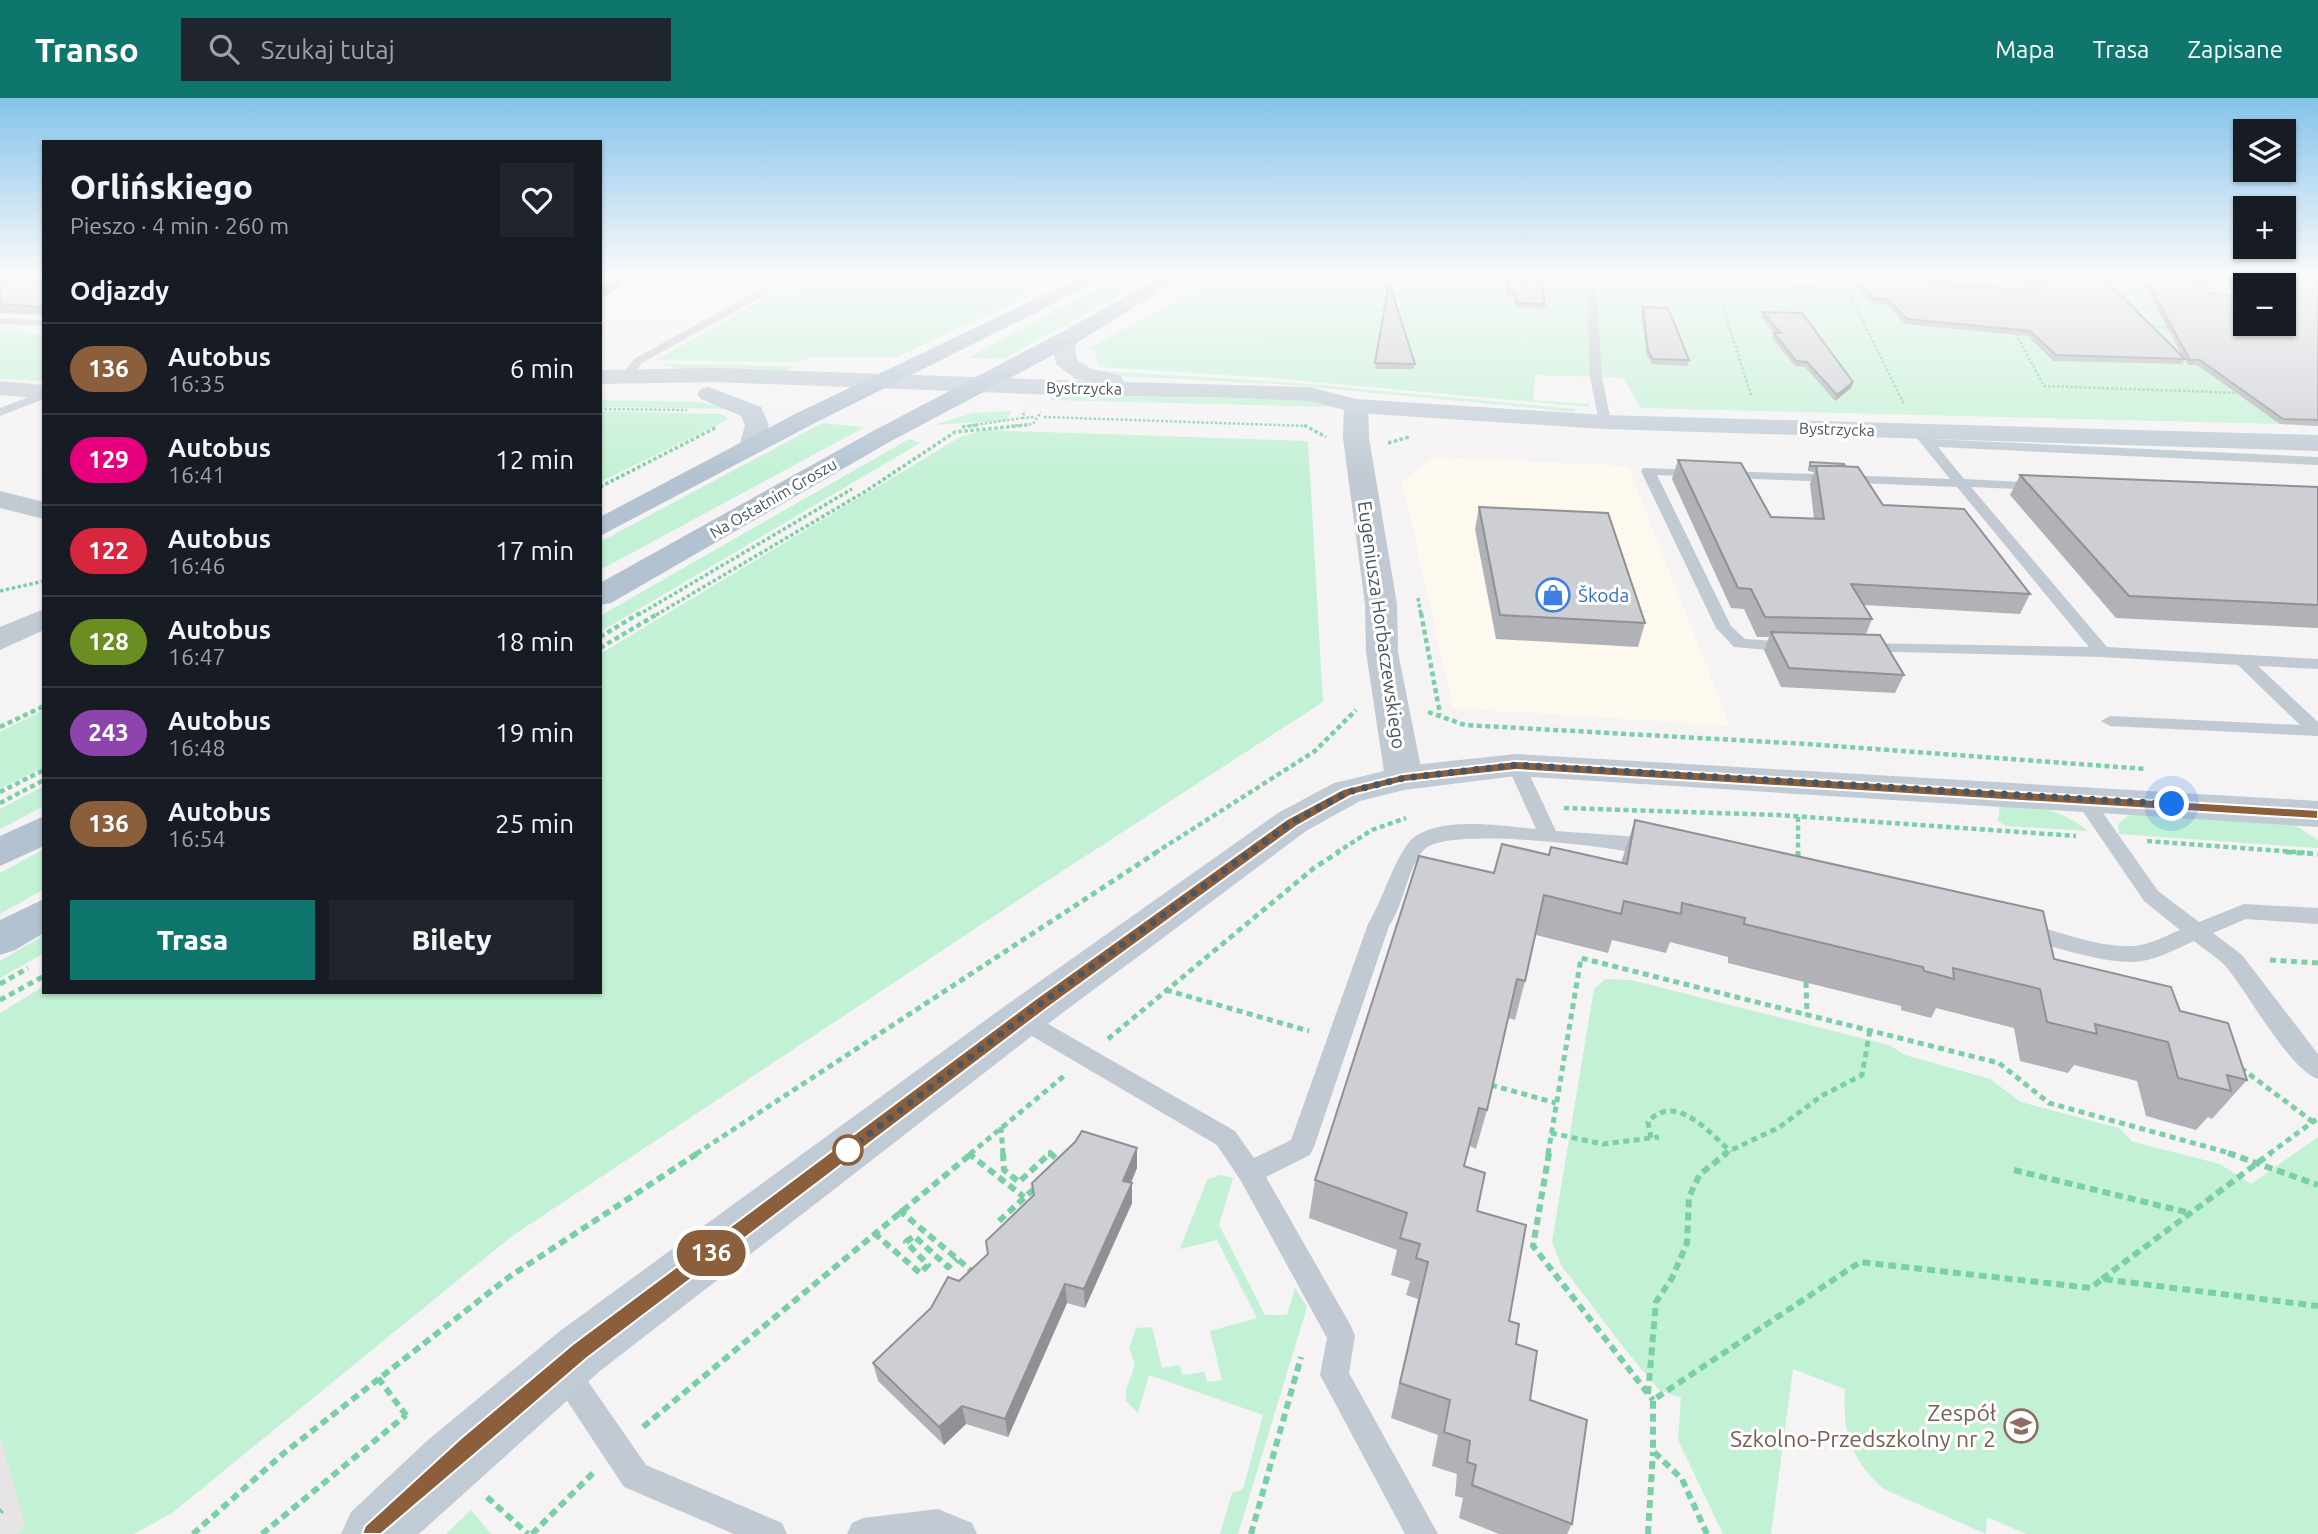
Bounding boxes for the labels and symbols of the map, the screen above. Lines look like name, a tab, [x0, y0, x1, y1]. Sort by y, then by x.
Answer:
street label: Bystrzycka	[1046, 378, 1122, 398]
street label: Bystrzycka	[1799, 419, 1875, 439]
street label: Na Ostatnim Groszu	[706, 454, 840, 542]
street label: Eugeniusza Horbaczewskiego	[1354, 500, 1410, 750]
shop icon: Škoda	[1534, 576, 1572, 614]
place label: Škoda	[1578, 584, 1629, 606]
your location	[2154, 786, 2189, 821]
unlabelled marker	[833, 1135, 863, 1165]
line badge: 136	[671, 1230, 751, 1276]
place label: Zespół Szkolno-Przedszkolny nr 2	[1730, 1400, 1997, 1451]
school or university icon: Zespół Szkolno-Przedszkolny nr 2	[2002, 1407, 2040, 1445]

